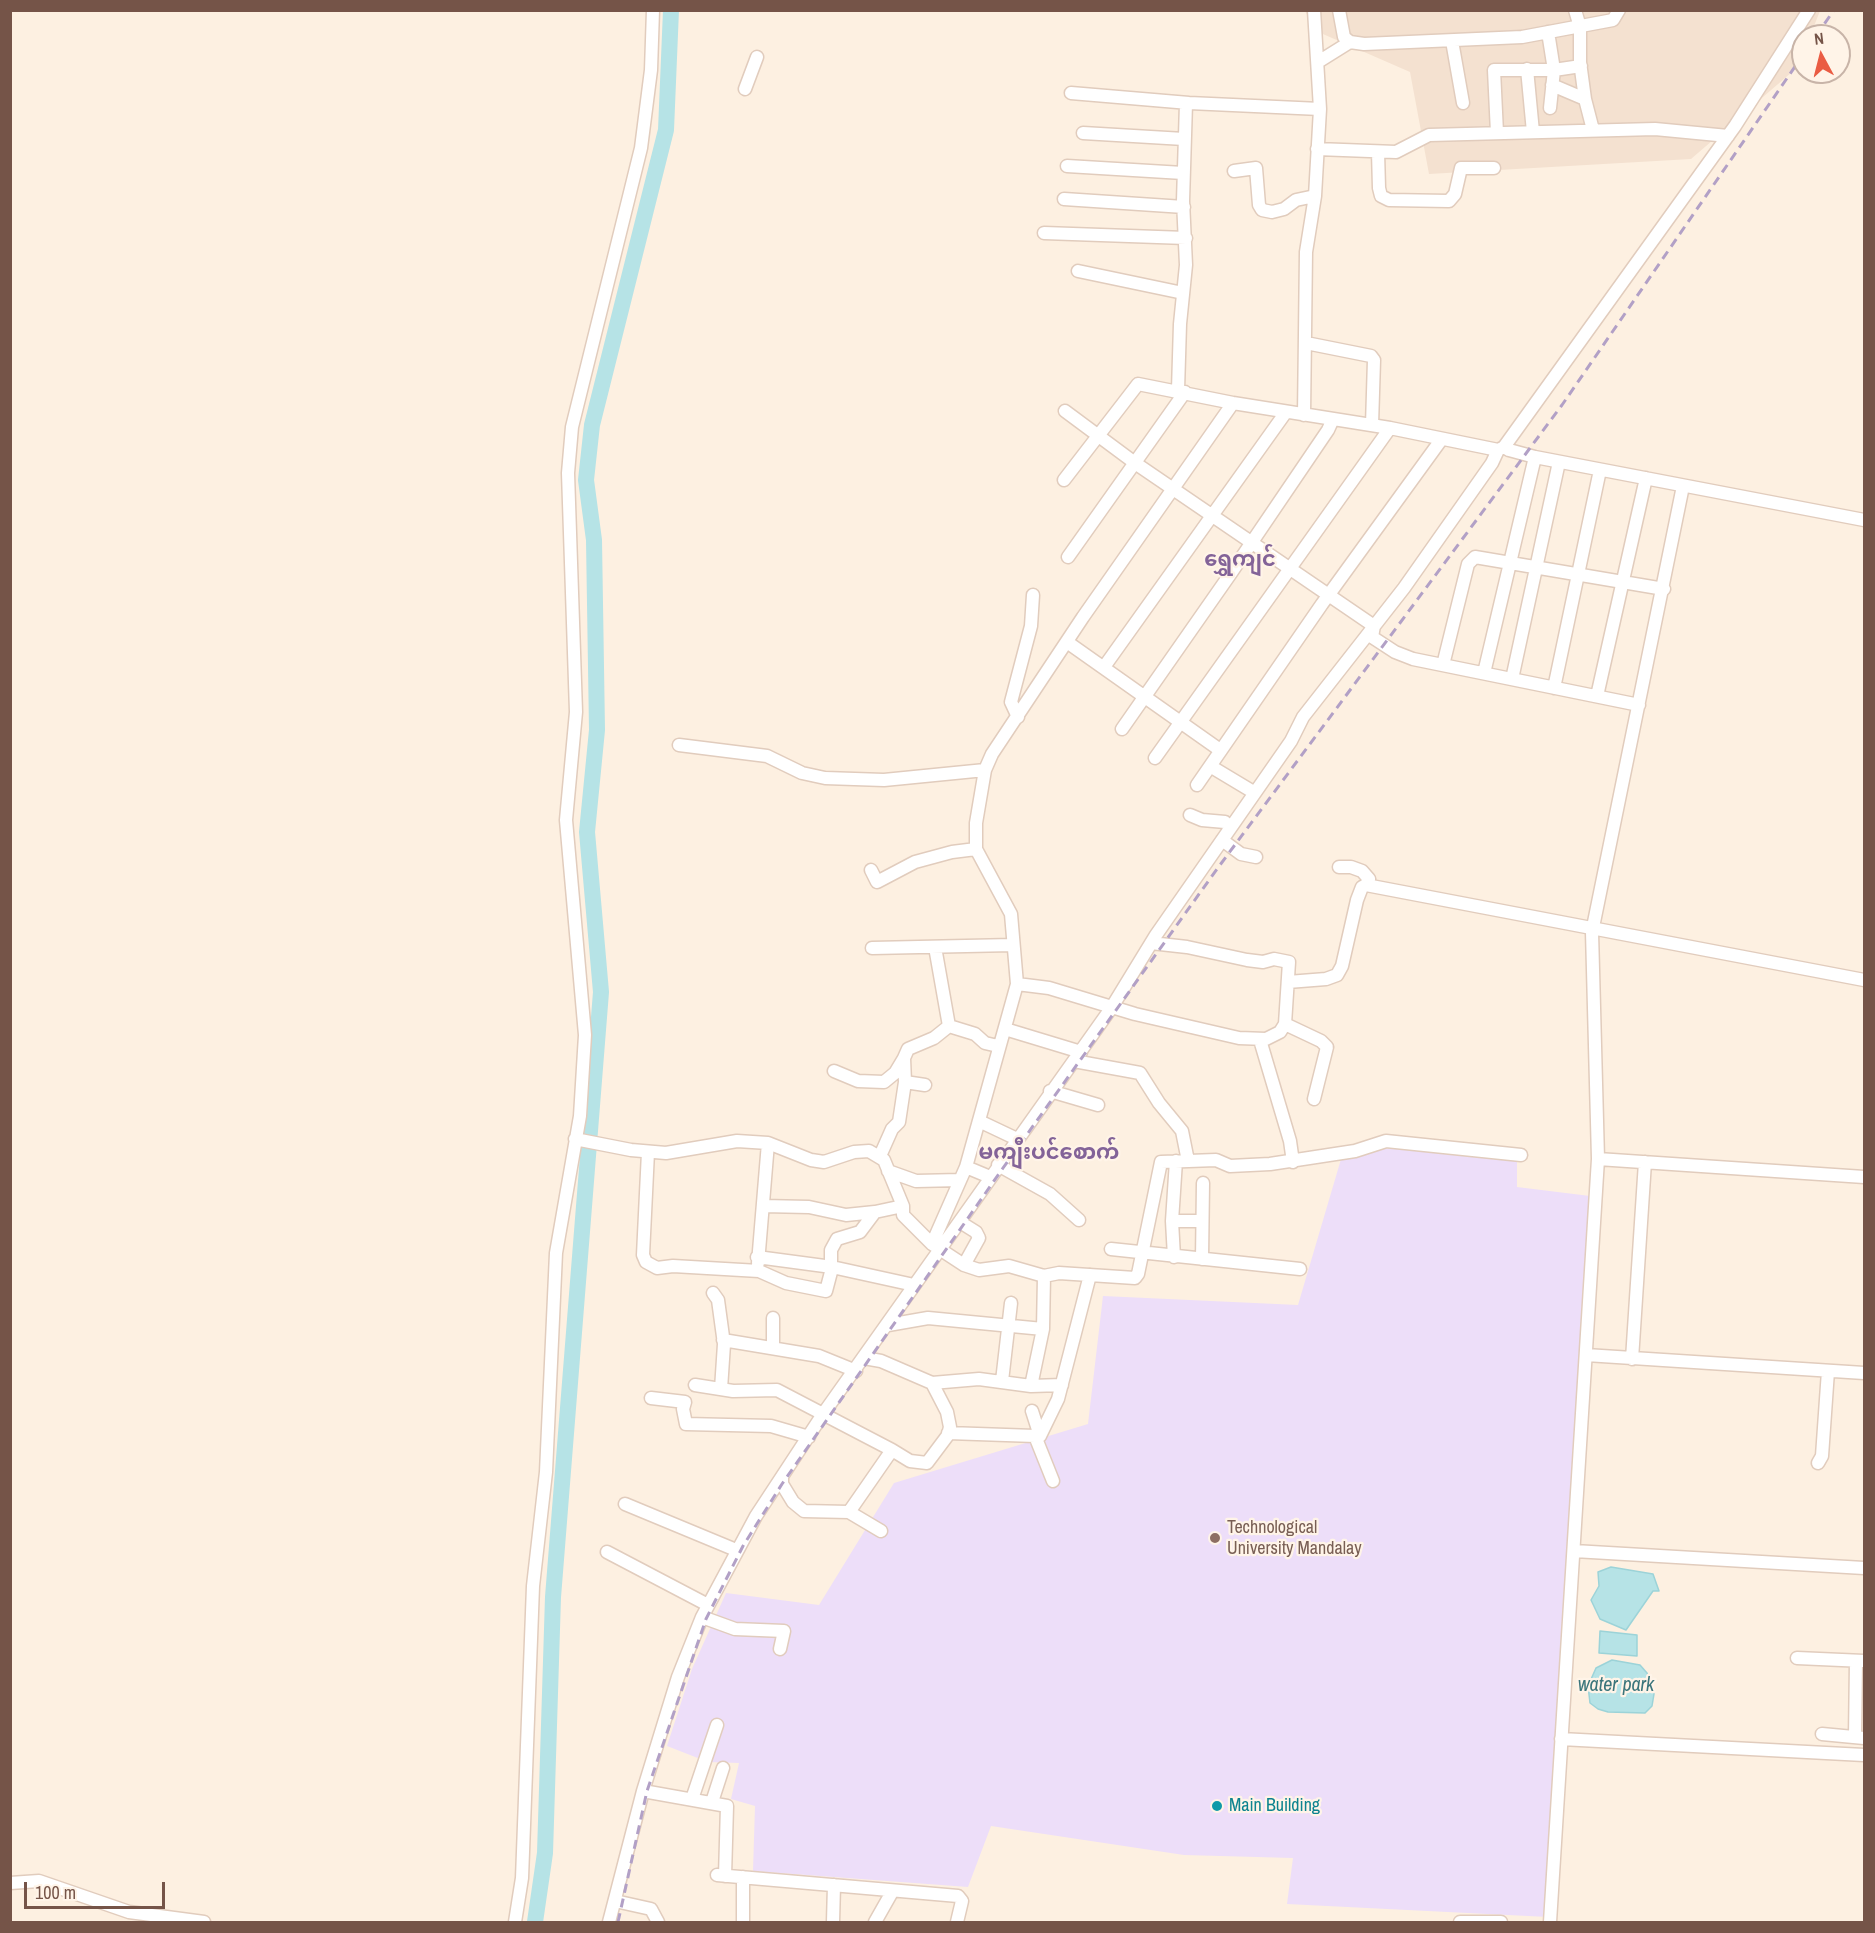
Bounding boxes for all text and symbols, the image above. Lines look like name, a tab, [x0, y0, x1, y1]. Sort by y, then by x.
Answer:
north arrow	[1791, 24, 1851, 84]
text: N	[1813, 27, 1825, 50]
district label: ရွှေကျင်	[1204, 547, 1276, 573]
district label: မကျီးပင်စောက်	[979, 1140, 1119, 1166]
place label: Technological University Mandalay	[1227, 1517, 1362, 1559]
marker: Technological University Mandalay	[1208, 1531, 1222, 1545]
water label: water park	[1578, 1674, 1654, 1698]
place label: Main Building	[1229, 1795, 1320, 1817]
marker: Main Building	[1210, 1799, 1224, 1813]
scale bar	[27, 1870, 168, 1908]
text: 100 m	[35, 1880, 76, 1905]

